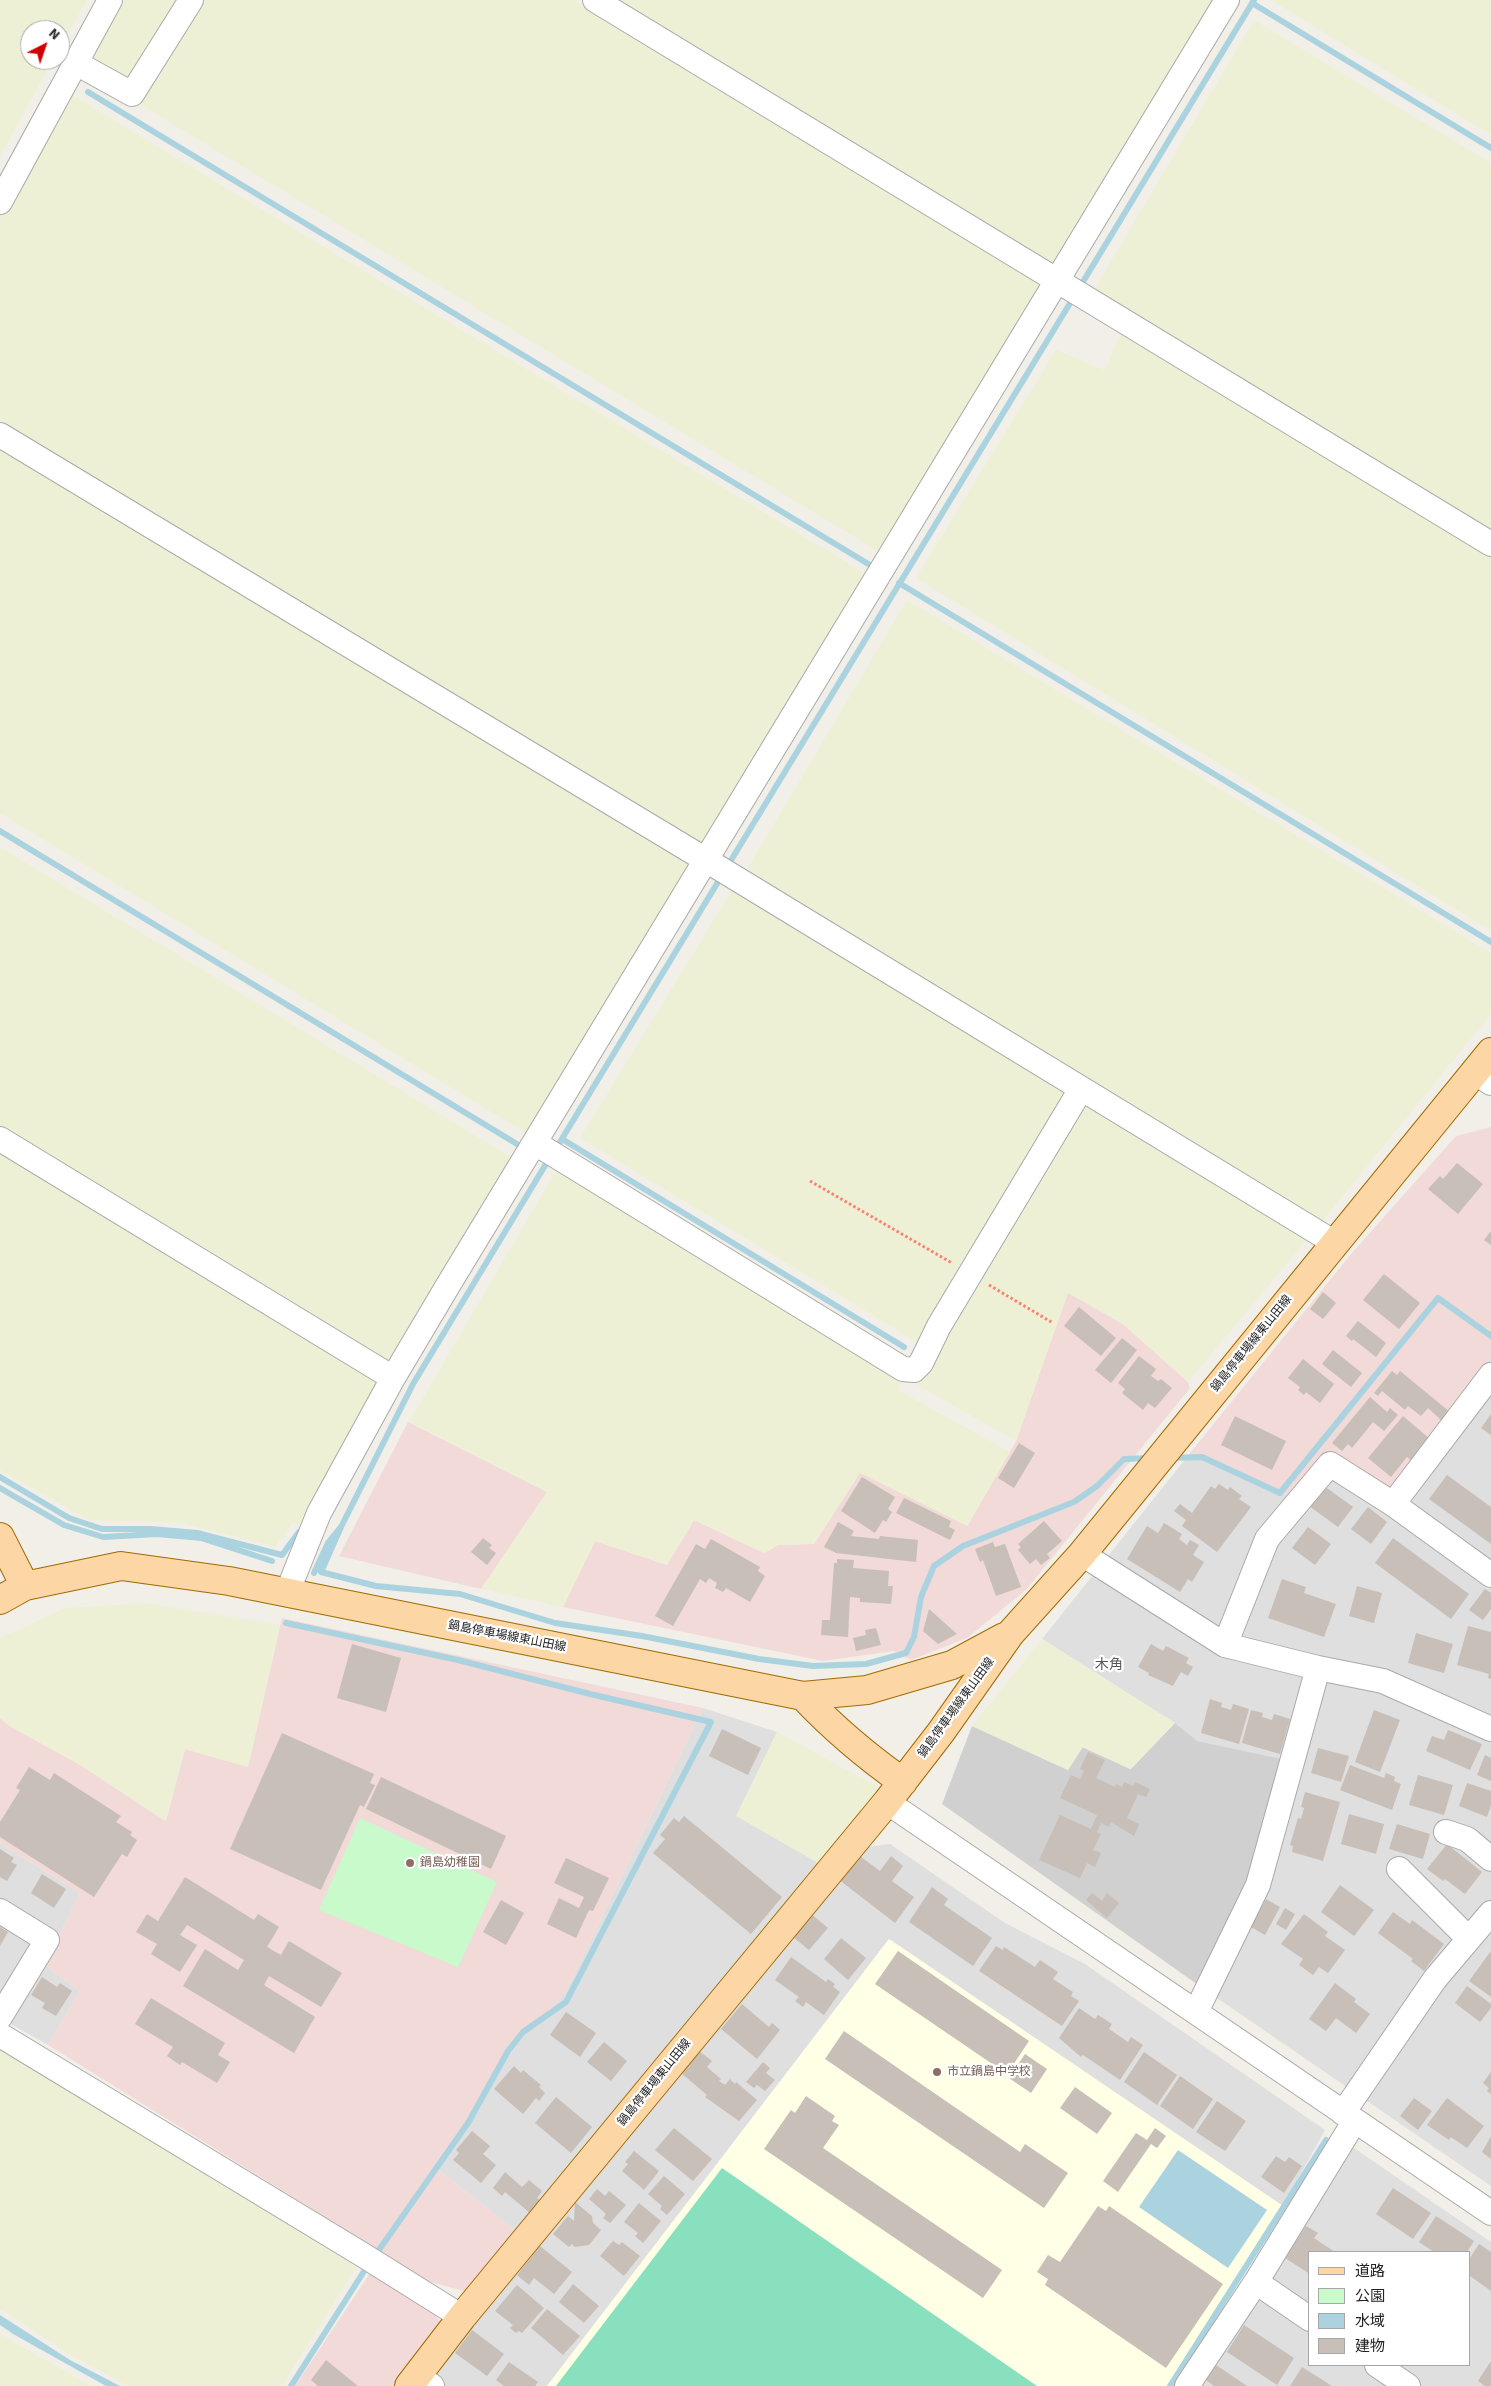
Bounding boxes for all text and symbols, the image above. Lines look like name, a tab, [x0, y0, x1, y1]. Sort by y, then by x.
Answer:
north arrow	[20, 20, 70, 70]
text: N	[44, 24, 64, 45]
street label: 鍋島停車場線東山田線	[1209, 1293, 1295, 1395]
street label: 鍋島停車場線東山田線	[447, 1618, 567, 1656]
street label: 鍋島停車場線東山田線	[916, 1655, 998, 1761]
district label: 木角	[1095, 1658, 1123, 1674]
place label: 鍋島幼稚園	[420, 1856, 480, 1870]
marker: 鍋島幼稚園	[404, 1857, 416, 1869]
street label: 鍋島停車場東山田線	[615, 2037, 695, 2129]
place label: 市立鍋島中学校	[947, 2065, 1031, 2079]
marker: 市立鍋島中学校	[931, 2066, 943, 2078]
legend	[1308, 2251, 1471, 2366]
text: 道路	[1355, 2261, 1385, 2282]
text: 公園	[1355, 2286, 1385, 2307]
text: 水域	[1355, 2311, 1385, 2332]
text: 建物	[1355, 2336, 1385, 2357]

